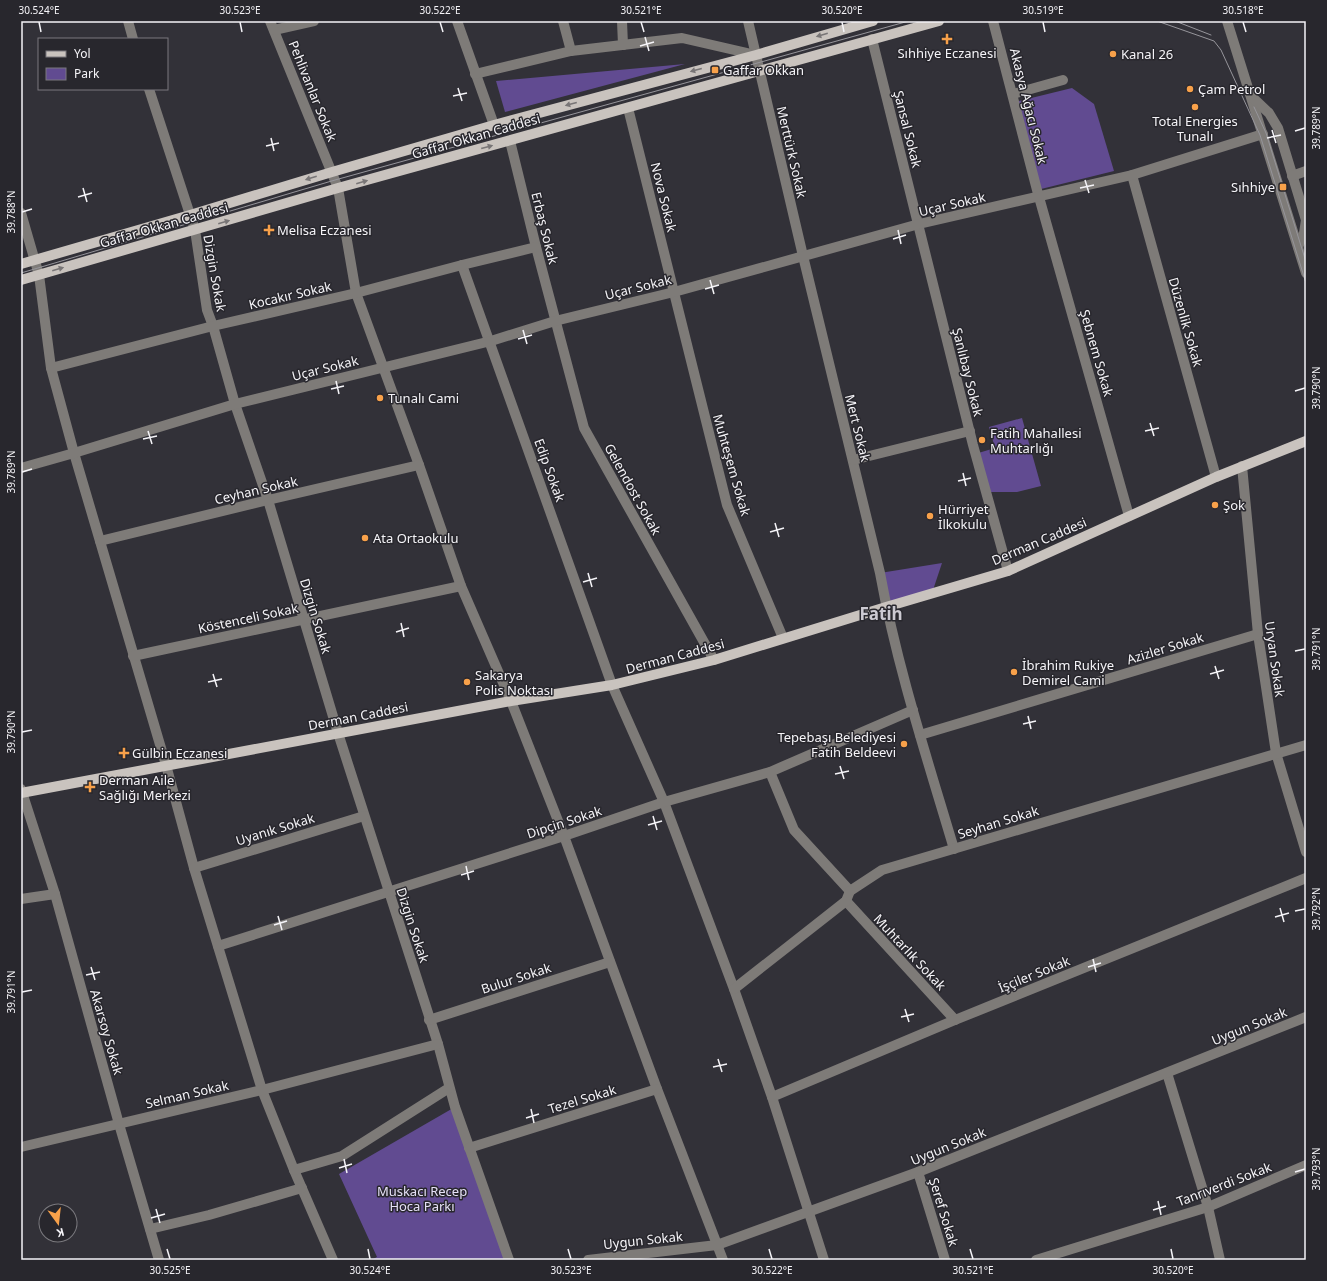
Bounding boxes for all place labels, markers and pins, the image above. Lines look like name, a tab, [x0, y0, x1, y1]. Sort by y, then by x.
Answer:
marker: Sıhhiye Eczanesi	[942, 34, 952, 44]
place label: Sıhhiye Eczanesi	[897, 44, 997, 62]
place label: Kanal 26	[1121, 45, 1173, 63]
marker: Kanal 26	[1108, 49, 1118, 59]
place label: Gaffar Okkan	[723, 61, 804, 79]
marker: Gaffar Okkan	[710, 65, 720, 75]
place label: Çam Petrol	[1198, 80, 1265, 98]
marker: Çam Petrol	[1185, 84, 1195, 94]
marker: Total Energies Tunalı	[1190, 102, 1200, 112]
place label: Total Energies Tunalı	[1152, 112, 1238, 145]
place label: Sıhhiye	[1231, 178, 1275, 196]
marker: Sıhhiye	[1278, 182, 1288, 192]
place label: Melisa Eczanesi	[277, 221, 372, 239]
marker: Melisa Eczanesi	[264, 225, 274, 235]
place label: Tunalı Cami	[388, 389, 459, 407]
marker: Tunalı Cami	[375, 393, 385, 403]
place label: Fatih Mahallesi Muhtarlığı	[990, 424, 1082, 457]
marker: Fatih Mahallesi Muhtarlığı	[977, 435, 987, 445]
place label: Şok	[1223, 496, 1245, 514]
place label: Hürriyet İlkokulu	[938, 500, 989, 533]
marker: Şok	[1210, 500, 1220, 510]
marker: Hürriyet İlkokulu	[925, 511, 935, 521]
place label: Ata Ortaokulu	[373, 529, 458, 547]
marker: Ata Ortaokulu	[360, 533, 370, 543]
place label: İbrahim Rukiye Demirel Cami	[1022, 656, 1114, 689]
place label: Sakarya Polis Noktası	[475, 666, 553, 699]
marker: İbrahim Rukiye Demirel Cami	[1009, 667, 1019, 677]
marker: Sakarya Polis Noktası	[462, 677, 472, 687]
place label: Tepebaşı Belediyesi Fatih Beldeevi	[777, 728, 896, 761]
marker: Tepebaşı Belediyesi Fatih Beldeevi	[899, 739, 909, 749]
place label: Gülbin Eczanesi	[132, 744, 227, 762]
marker: Gülbin Eczanesi	[119, 748, 129, 758]
place label: Derman Aile Sağlığı Merkezi	[99, 771, 191, 804]
marker: Derman Aile Sağlığı Merkezi	[84, 781, 96, 793]

